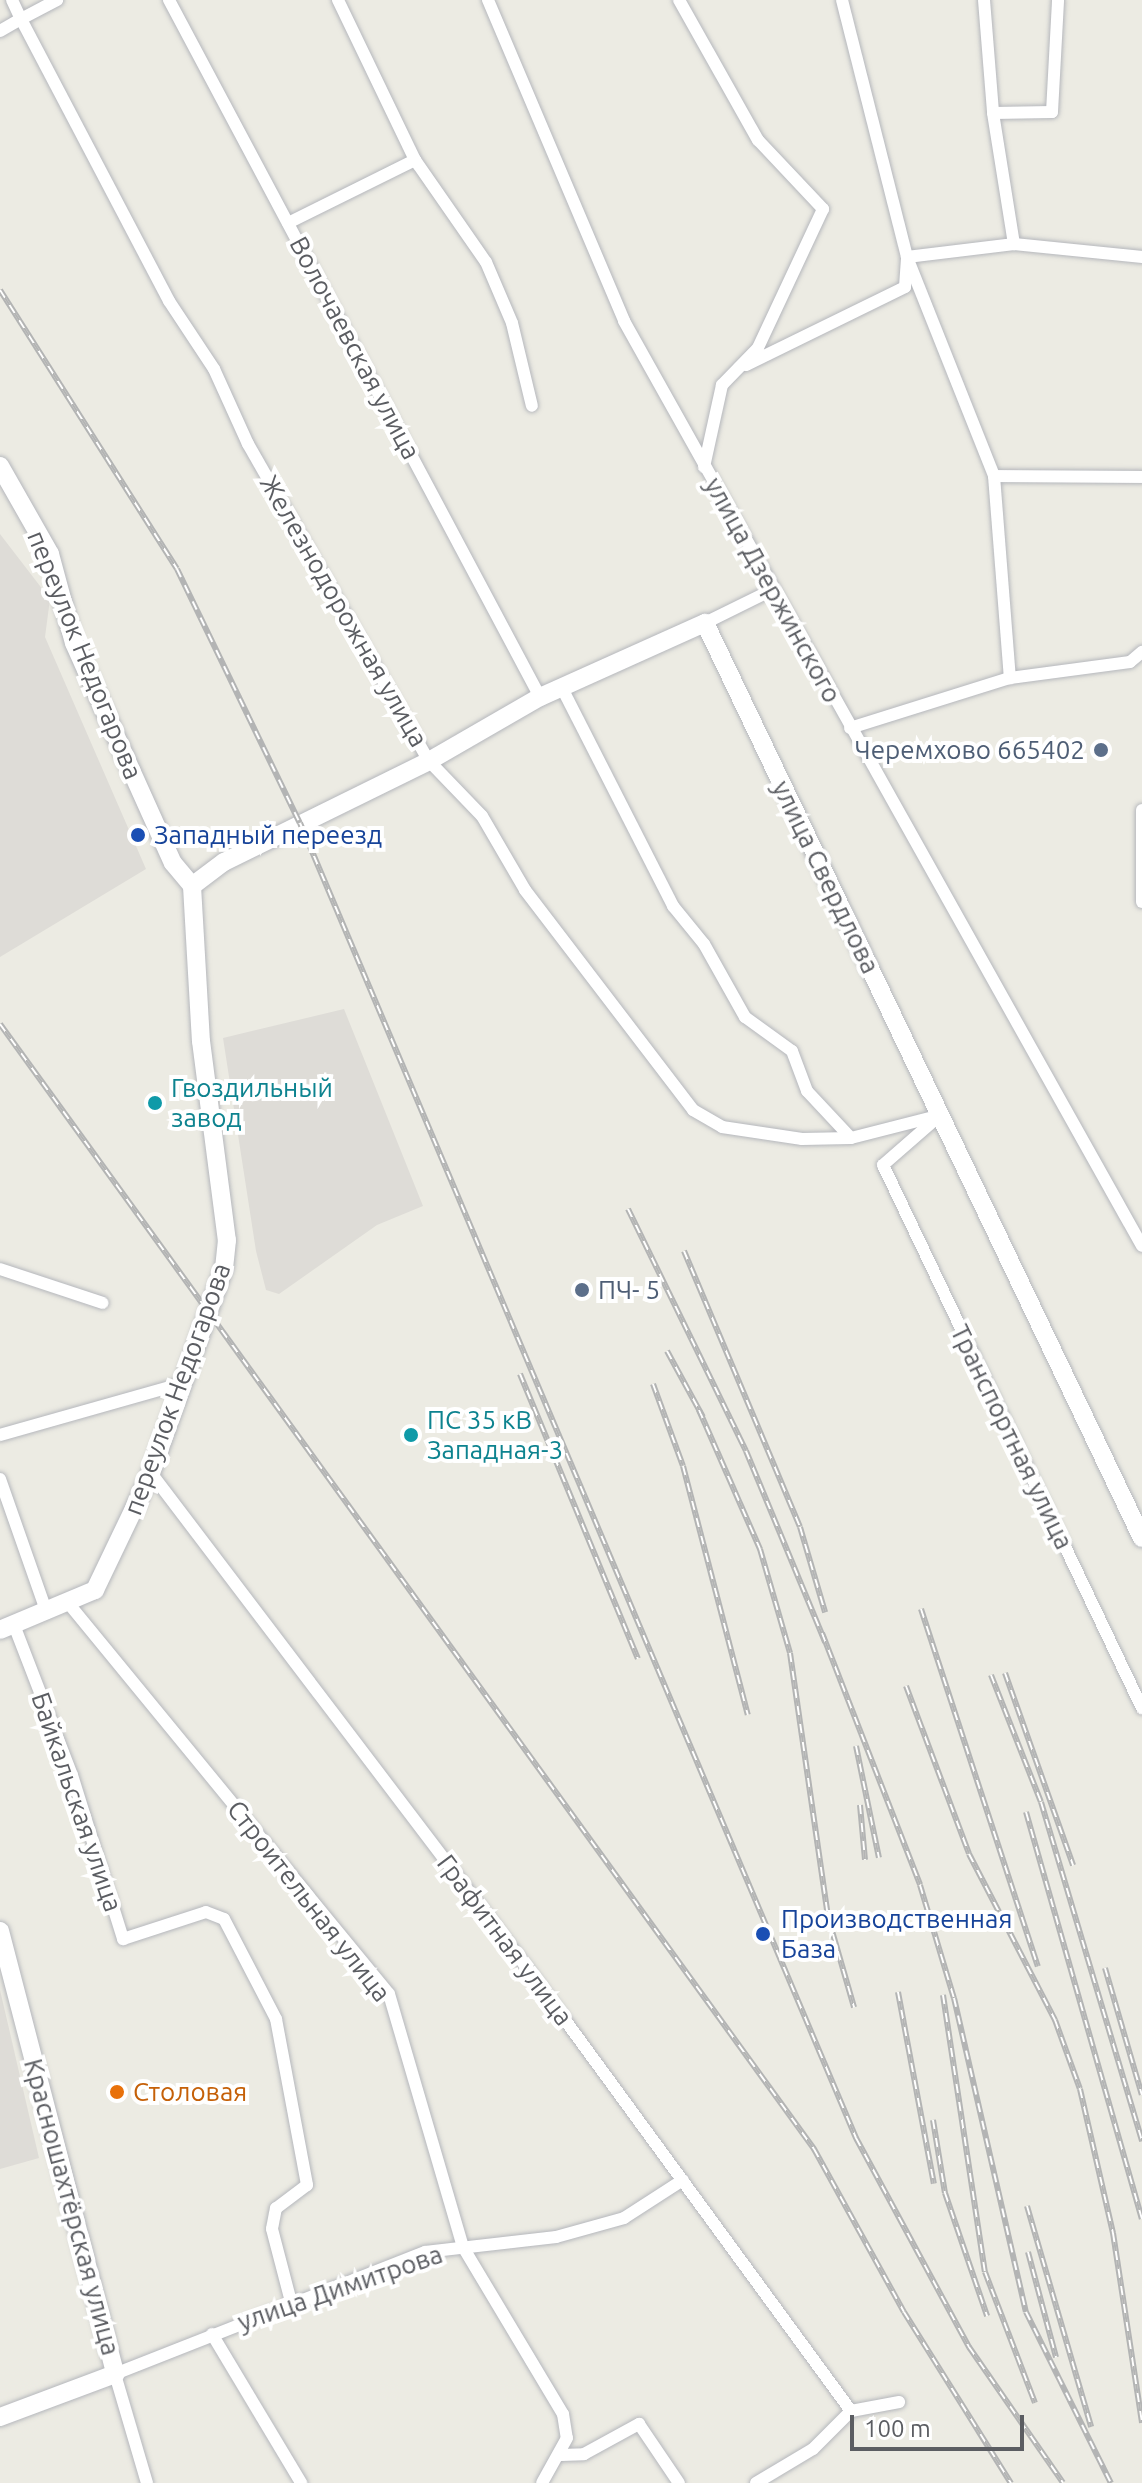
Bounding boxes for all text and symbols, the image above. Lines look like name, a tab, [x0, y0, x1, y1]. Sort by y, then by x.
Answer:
street label: Волочаевская улица	[283, 231, 427, 465]
street label: Железнодорожная улица	[253, 470, 435, 752]
street label: улица Дзержинского	[698, 472, 848, 708]
street label: переулок Недогарова	[21, 526, 149, 784]
place label: Черемхово 665402	[855, 734, 1085, 766]
marker: Черемхово 665402	[1092, 741, 1110, 759]
street label: улица Свердлова	[766, 775, 886, 979]
place label: Западный переезд	[154, 819, 382, 851]
marker: Западный переезд	[129, 826, 147, 844]
place label: Гвоздильный завод	[171, 1072, 333, 1134]
marker: Гвоздильный завод	[146, 1094, 164, 1112]
street label: переулок Недогарова	[117, 1259, 237, 1519]
place label: ПЧ- 5	[598, 1274, 660, 1306]
marker: ПЧ- 5	[573, 1281, 591, 1299]
street label: Транспортная улица	[944, 1320, 1080, 1554]
place label: ПС 35 кВ Западная-3	[427, 1404, 563, 1466]
marker: ПС 35 кВ Западная-3	[402, 1426, 420, 1444]
street label: Байкальская улица	[25, 1688, 129, 1916]
street label: Строительная улица	[221, 1794, 397, 2008]
street label: Графитная улица	[431, 1848, 579, 2032]
place label: Производственная База	[781, 1903, 1012, 1964]
marker: Производственная База	[752, 1923, 774, 1945]
street label: Красношахтёрская улица	[17, 2055, 127, 2359]
place label: Столовая	[133, 2076, 247, 2108]
marker: Столовая	[108, 2083, 126, 2101]
street label: улица Димитрова	[233, 2238, 447, 2338]
scale bar	[854, 2399, 1028, 2449]
text: 100 m	[864, 2415, 931, 2442]

